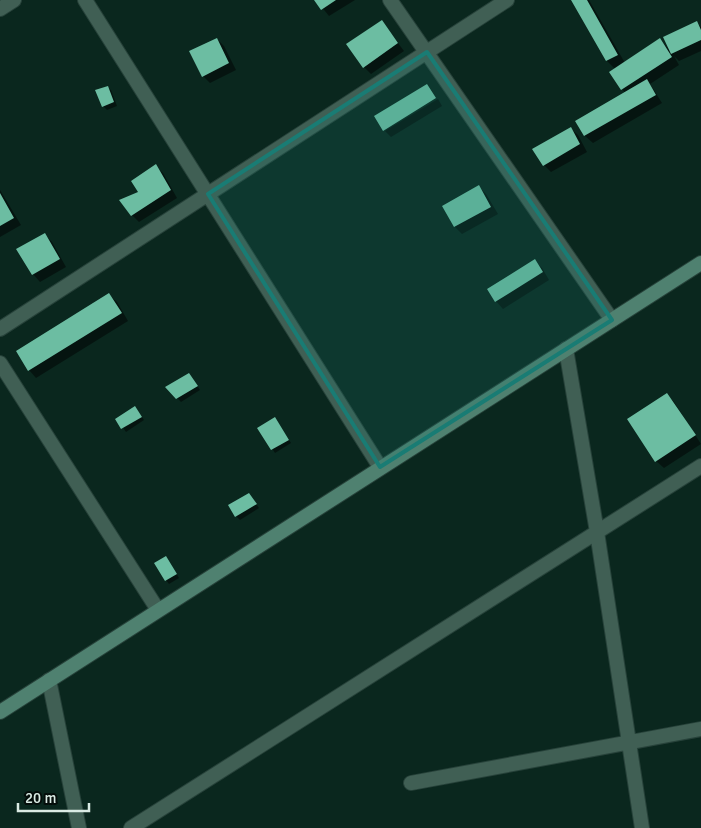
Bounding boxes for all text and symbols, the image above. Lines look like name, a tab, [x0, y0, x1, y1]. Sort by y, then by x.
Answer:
scale bar	[18, 780, 89, 812]
text: 20 m	[25, 789, 56, 807]

